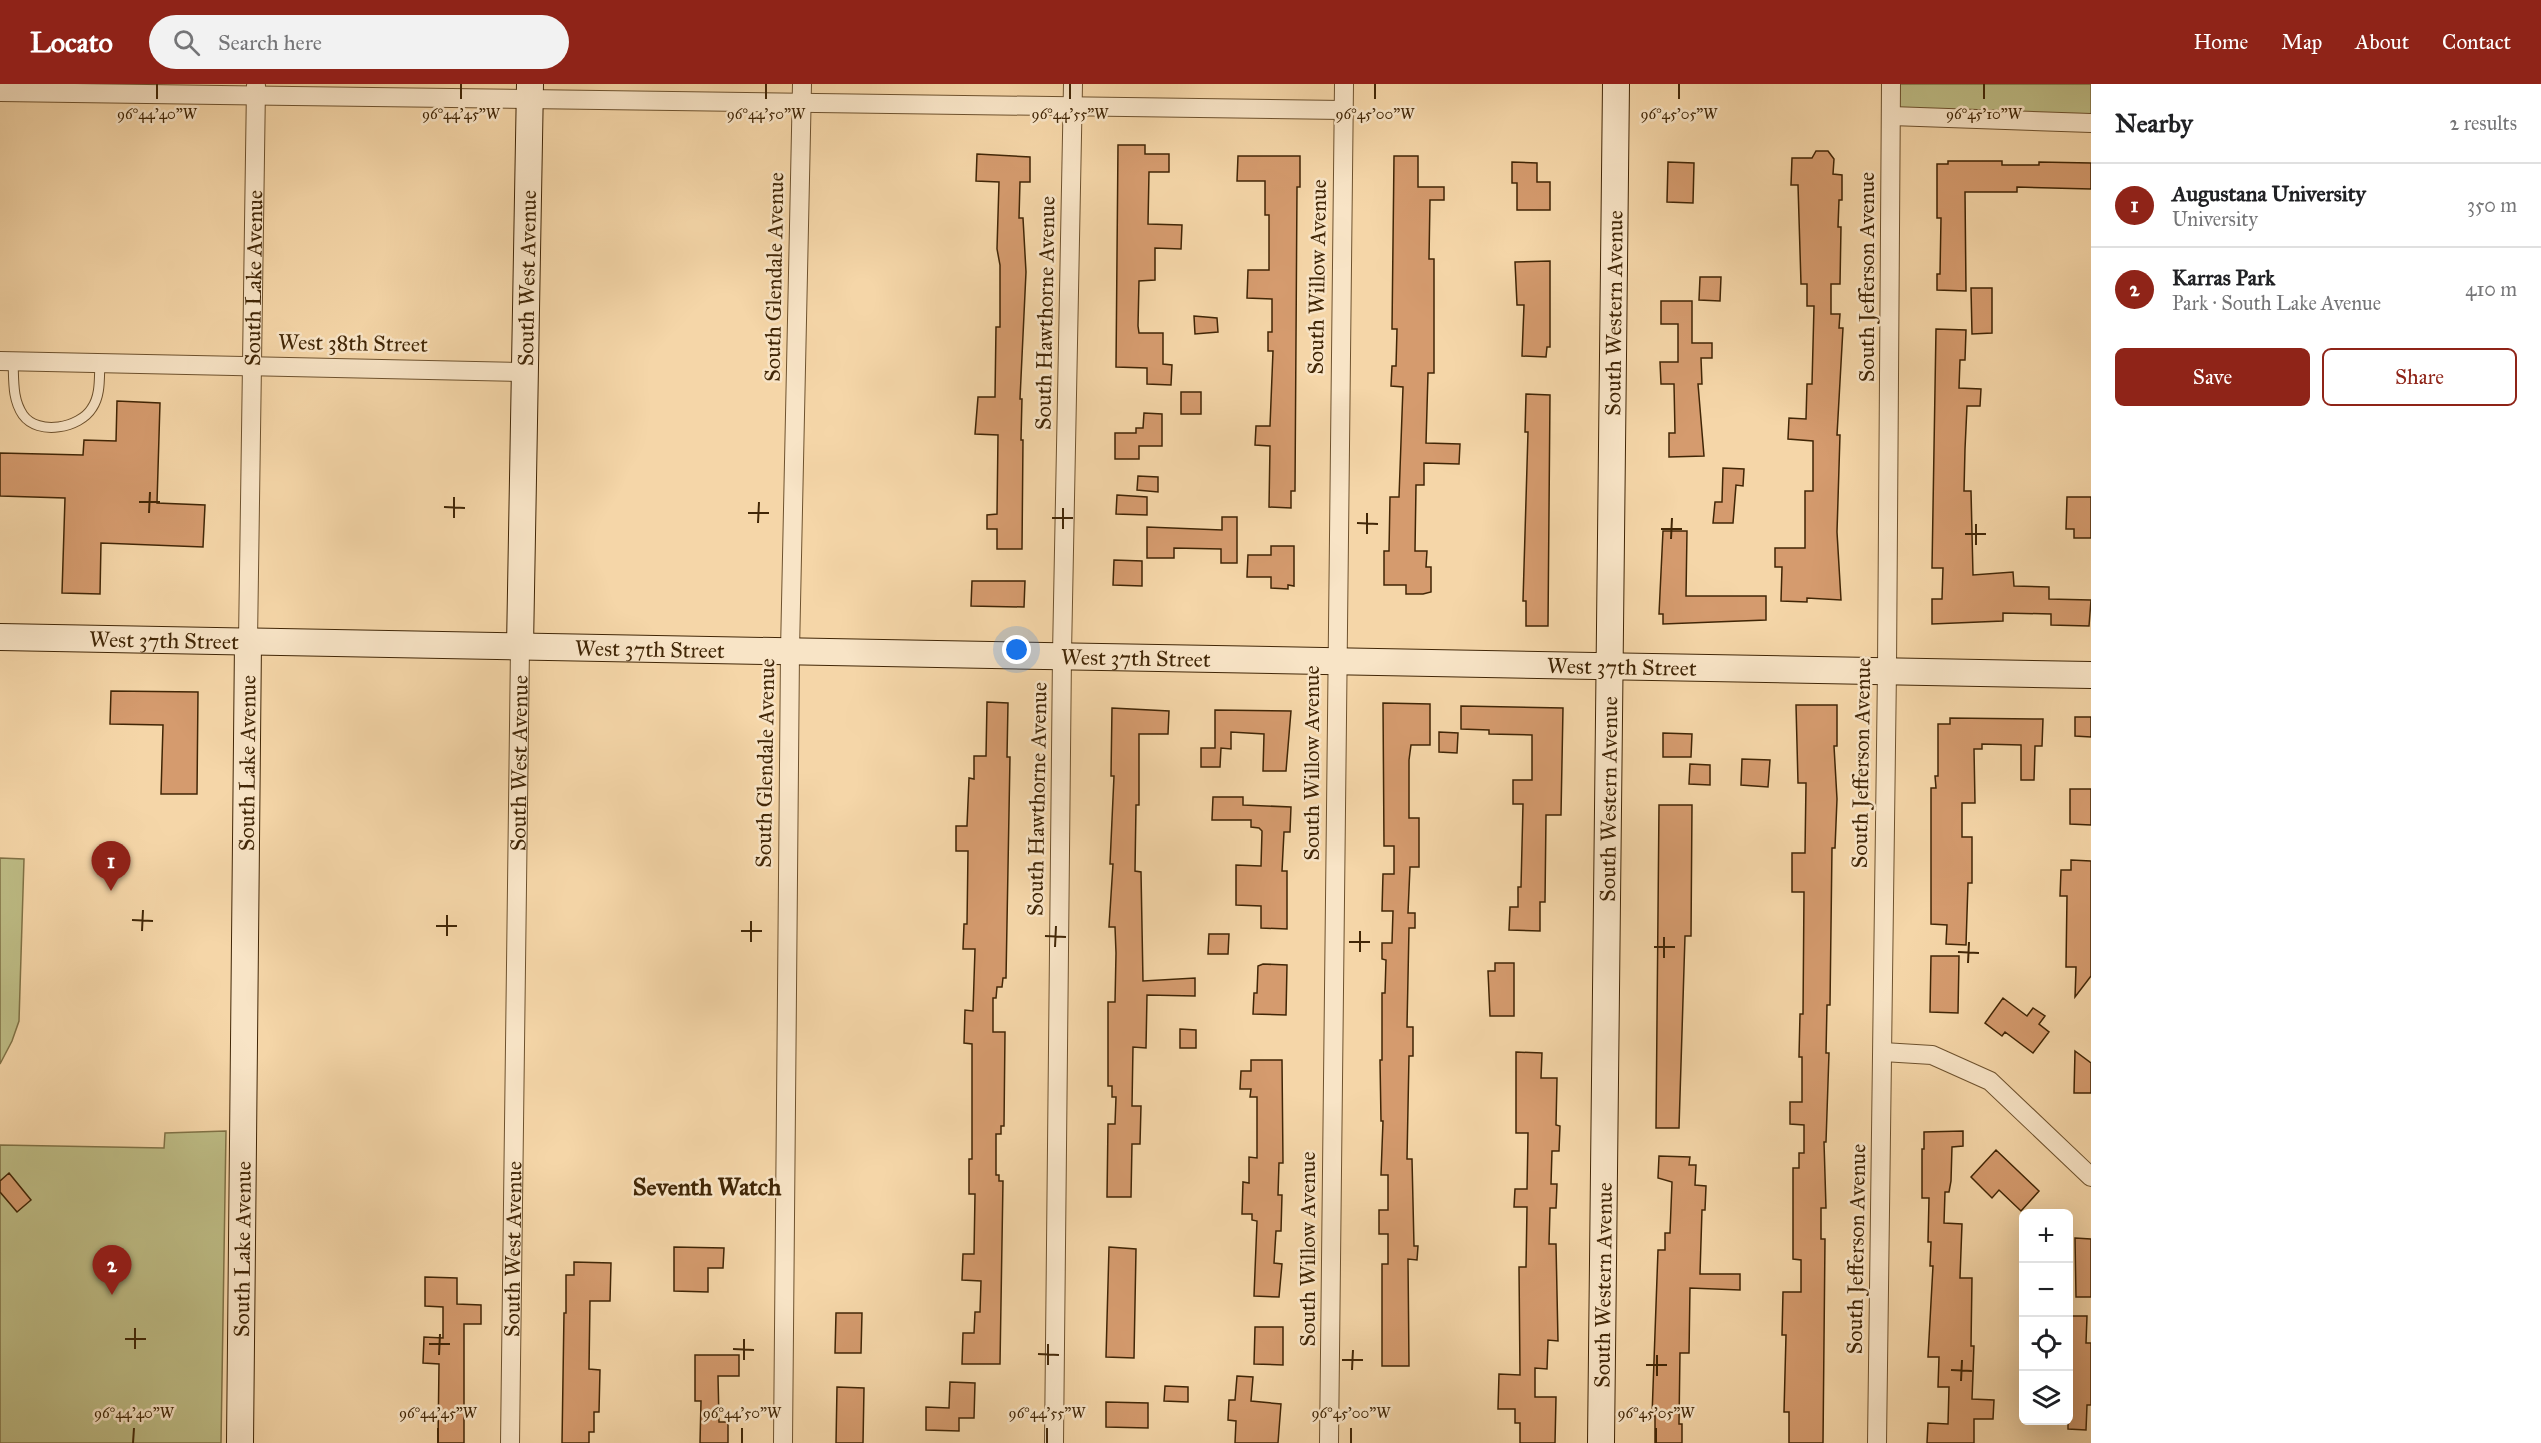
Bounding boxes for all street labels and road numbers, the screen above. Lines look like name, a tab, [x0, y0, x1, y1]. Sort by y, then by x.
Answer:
street label: South Glendale Avenue	[759, 172, 789, 382]
street label: South Jefferson Avenue	[1853, 172, 1880, 382]
street label: South Willow Avenue	[1302, 179, 1332, 375]
street label: South Lake Avenue	[238, 190, 268, 366]
street label: South West Avenue	[511, 190, 542, 366]
street label: South Hawthorne Avenue	[1029, 196, 1061, 430]
street label: South Western Avenue	[1599, 210, 1628, 416]
street label: West 38th Street	[278, 328, 428, 358]
street label: West 37th Street	[89, 625, 239, 655]
street label: West 37th Street	[575, 634, 725, 664]
street label: West 37th Street	[1061, 643, 1211, 673]
street label: West 37th Street	[1547, 652, 1697, 681]
street label: South Jefferson Avenue	[1846, 657, 1876, 869]
street label: South Glendale Avenue	[750, 658, 780, 868]
street label: South Willow Avenue	[1298, 665, 1325, 861]
street label: South Lake Avenue	[232, 675, 261, 851]
street label: South West Avenue	[504, 675, 533, 851]
street label: South Hawthorne Avenue	[1021, 682, 1053, 916]
street label: South Western Avenue	[1593, 696, 1623, 902]
street label: South Jefferson Avenue	[1841, 1143, 1871, 1355]
street label: South Willow Avenue	[1294, 1151, 1321, 1347]
street label: South Lake Avenue	[228, 1161, 256, 1337]
street label: South West Avenue	[498, 1161, 527, 1337]
street label: South Western Avenue	[1588, 1182, 1617, 1388]

